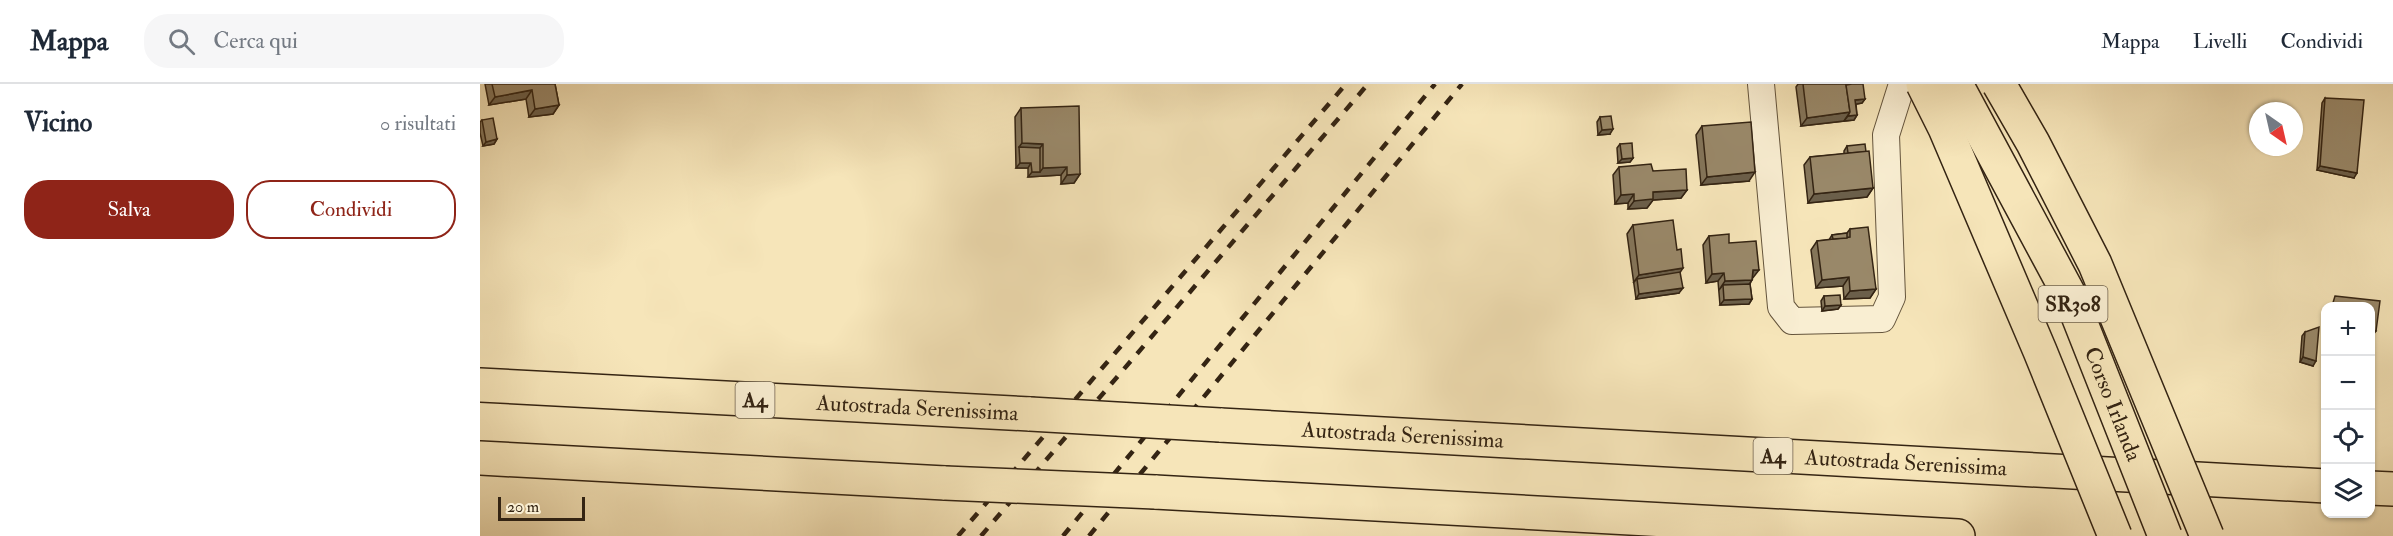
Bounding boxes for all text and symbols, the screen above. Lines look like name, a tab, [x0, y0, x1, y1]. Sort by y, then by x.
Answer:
search box	[144, 14, 564, 68]
text: Mappa	[30, 24, 108, 59]
icon: search	[165, 25, 198, 58]
text: Cerca qui	[213, 27, 298, 55]
text: Mappa	[2101, 28, 2160, 55]
text: Livelli	[2193, 28, 2247, 55]
text: Condividi	[2280, 28, 2363, 55]
north arrow	[2249, 102, 2303, 156]
text: Vicino	[24, 107, 92, 139]
text: 0 risultati	[380, 111, 456, 136]
button: Salva	[24, 180, 234, 239]
button: Condividi	[246, 180, 456, 239]
road number: SR308	[2038, 286, 2108, 322]
map controls	[2321, 302, 2375, 518]
button: +	[2321, 302, 2375, 356]
street label: Corso Irlanda	[2078, 343, 2148, 466]
button: −	[2321, 356, 2375, 410]
road number: A4	[736, 382, 774, 418]
street label: Autostrada Serenissima	[815, 389, 1020, 427]
button: locate	[2321, 410, 2375, 464]
street label: Autostrada Serenissima	[1300, 415, 1505, 455]
road number: A4	[1754, 438, 1792, 474]
street label: Autostrada Serenissima	[1803, 443, 2009, 482]
button: layers	[2321, 464, 2375, 518]
scale bar	[498, 494, 585, 522]
text: 20 m	[507, 497, 539, 517]

